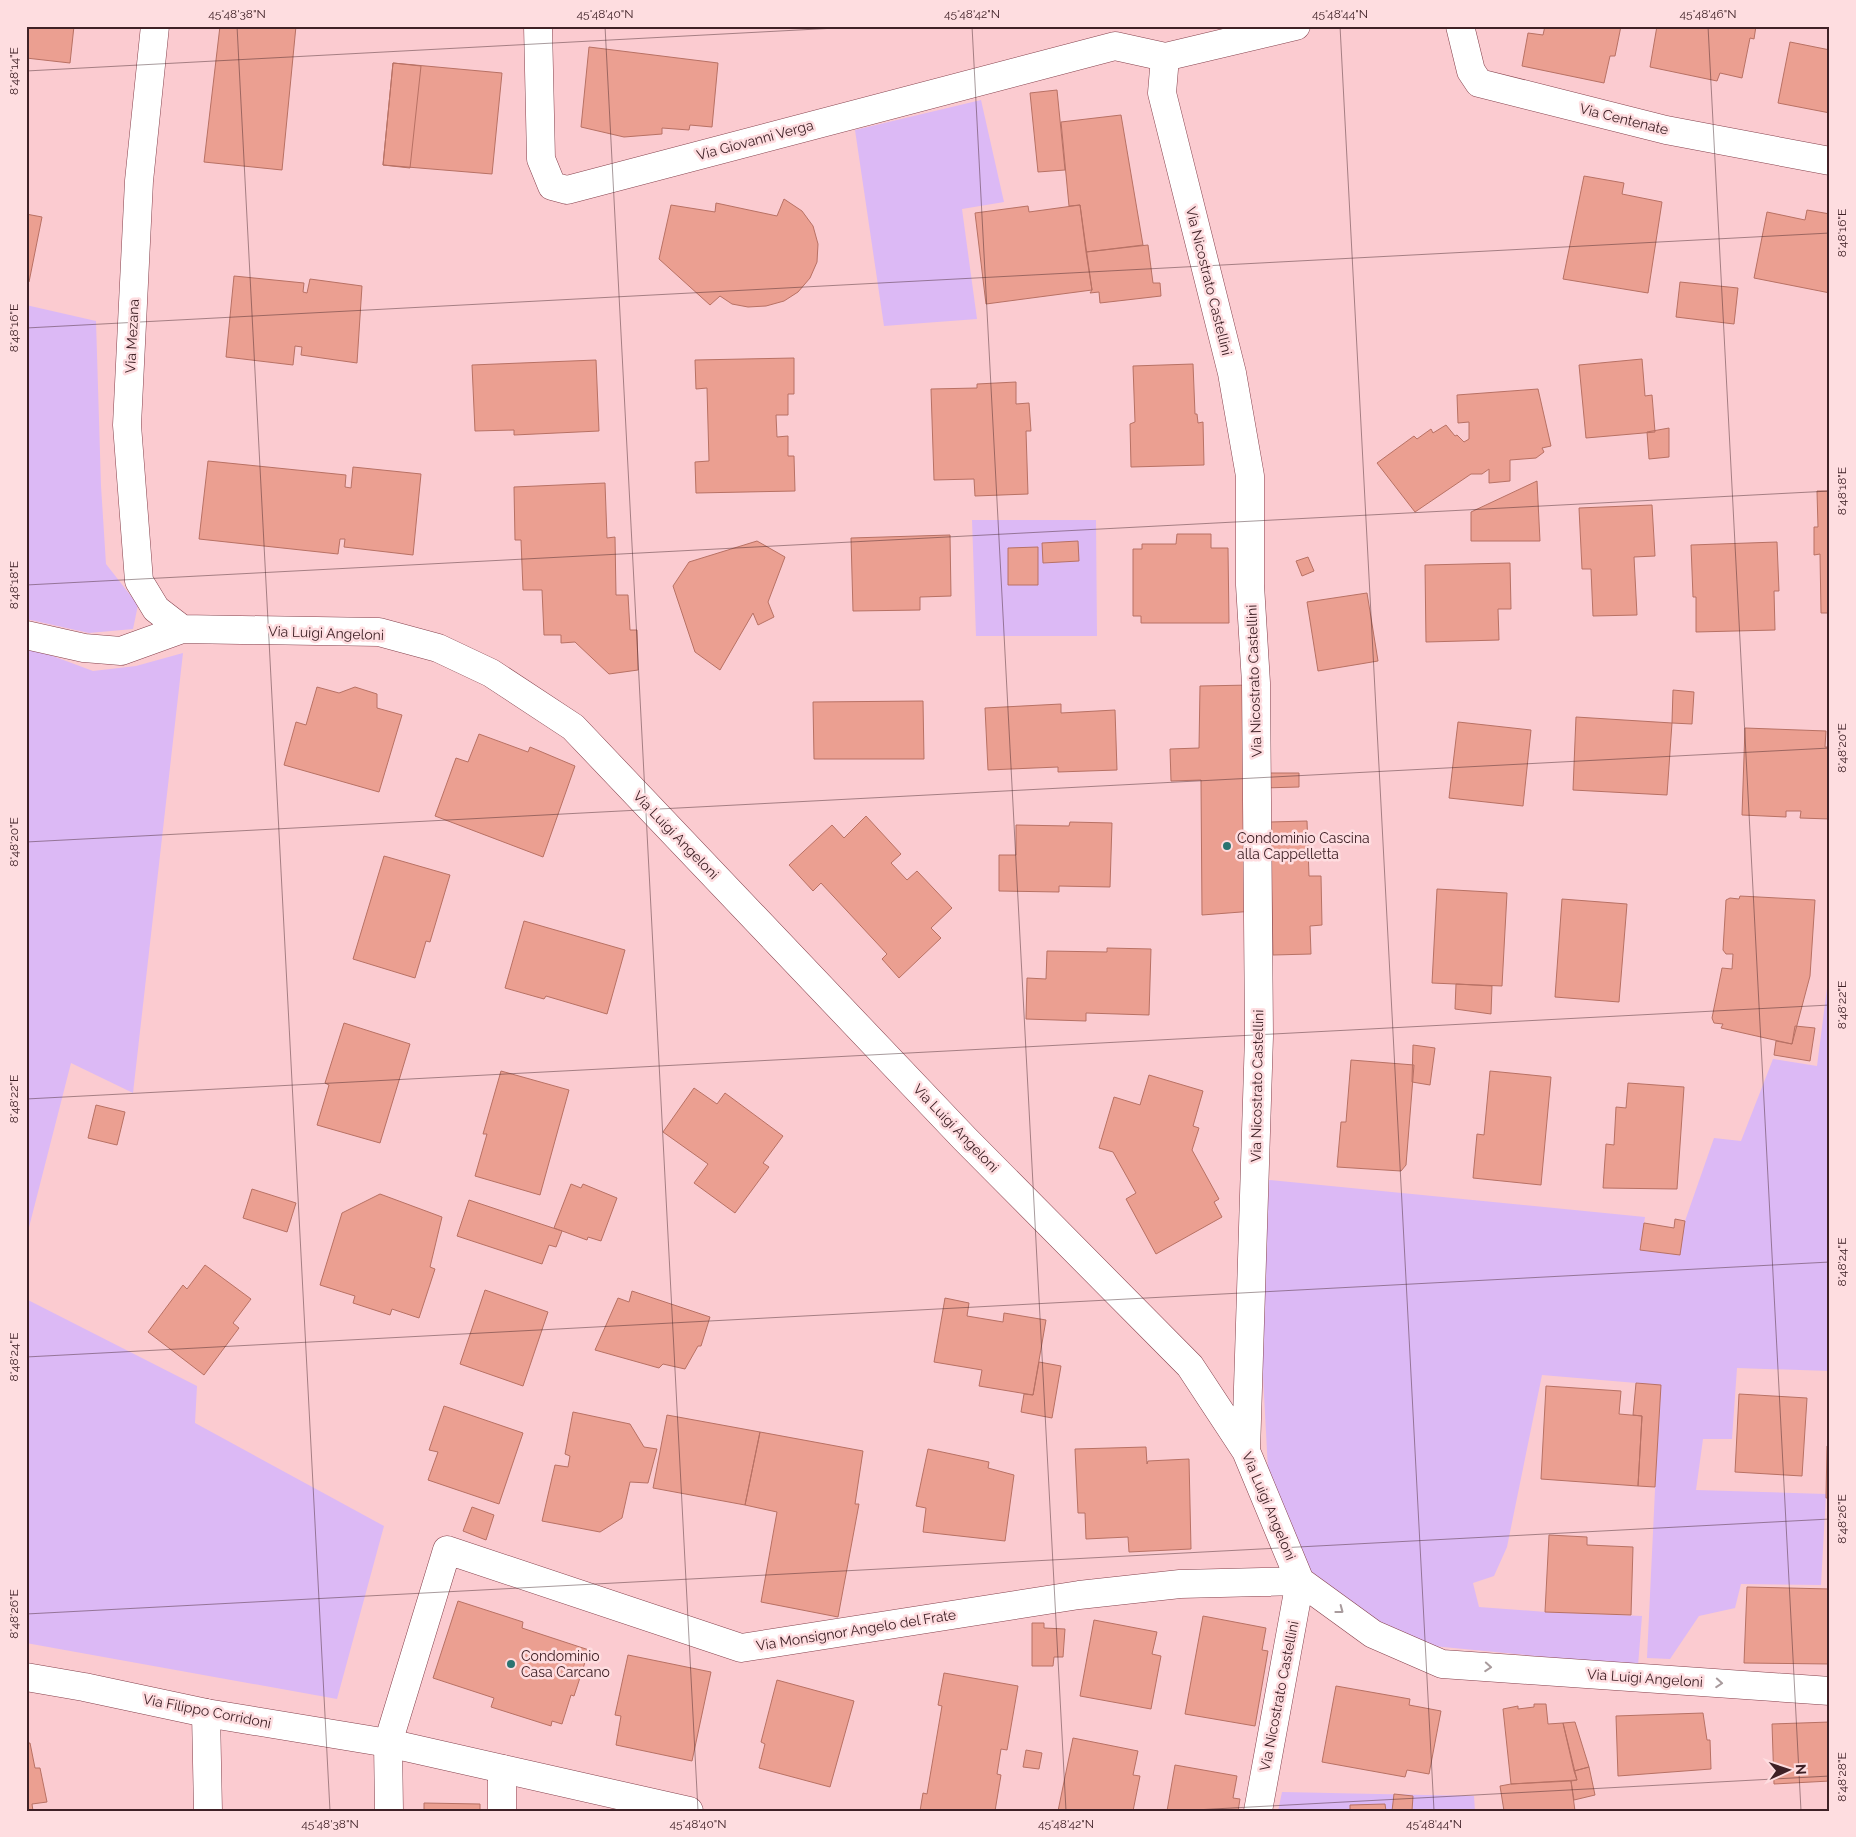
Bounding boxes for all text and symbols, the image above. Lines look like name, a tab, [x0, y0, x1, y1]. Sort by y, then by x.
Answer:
text: 45°48'38"N	[208, 7, 266, 21]
text: 45°48'40"N	[577, 7, 633, 21]
text: 45°48'42"N	[944, 7, 1000, 21]
text: 45°48'44"N	[1312, 7, 1368, 21]
text: 45°48'46"N	[1680, 7, 1736, 21]
text: 8°48'14"E	[7, 47, 21, 95]
street label: Via Centenate	[1578, 100, 1670, 138]
street label: Via Giovanni Verga	[695, 117, 815, 163]
street label: Via Nicostrato Castellini	[1183, 205, 1235, 357]
text: 8°48'16"E	[1835, 209, 1849, 257]
street label: Via Mezana	[122, 298, 142, 374]
text: 8°48'16"E	[7, 304, 21, 352]
text: 8°48'18"E	[1835, 467, 1849, 515]
text: 8°48'18"E	[7, 561, 21, 609]
street label: Via Nicostrato Castellini	[1243, 604, 1265, 758]
street label: Via Luigi Angeloni	[268, 623, 384, 643]
text: 8°48'20"E	[1835, 723, 1849, 773]
street label: Via Luigi Angeloni	[630, 788, 722, 882]
text: 8°48'20"E	[7, 817, 21, 867]
place label: Condominio Cascina alla Cappelletta	[1237, 830, 1370, 862]
marker: Condominio Cascina alla Cappelletta	[1221, 840, 1233, 852]
text: 8°48'22"E	[1835, 981, 1849, 1029]
street label: Via Nicostrato Castellini	[1248, 1010, 1266, 1162]
text: 8°48'22"E	[7, 1075, 21, 1123]
street label: Via Luigi Angeloni	[910, 1081, 1002, 1175]
text: 8°48'24"E	[1835, 1238, 1849, 1286]
text: 8°48'24"E	[7, 1333, 21, 1381]
street label: Via Luigi Angeloni	[1239, 1450, 1299, 1562]
text: 8°48'26"E	[1835, 1494, 1849, 1544]
text: 8°48'26"E	[7, 1589, 21, 1639]
one-way arrow	[1334, 1604, 1343, 1612]
street label: Via Monsignor Angelo del Frate	[755, 1606, 957, 1654]
street label: Via Nicostrato Castellini	[1257, 1620, 1301, 1772]
place label: Condominio Casa Carcano	[521, 1648, 610, 1680]
marker: Condominio Casa Carcano	[505, 1658, 517, 1670]
one-way arrow	[1484, 1662, 1492, 1673]
street label: Via Luigi Angeloni	[1587, 1666, 1703, 1690]
one-way arrow	[1716, 1678, 1724, 1689]
street label: Via Filippo Corridoni	[142, 1691, 272, 1731]
north arrow	[1764, 1744, 1814, 1794]
text: 8°48'28"E	[1835, 1752, 1849, 1802]
text: N	[1793, 1764, 1809, 1775]
text: 45°48'38"N	[301, 1817, 359, 1831]
text: 45°48'40"N	[670, 1817, 726, 1831]
text: 45°48'42"N	[1038, 1817, 1094, 1831]
text: 45°48'44"N	[1406, 1817, 1462, 1831]

